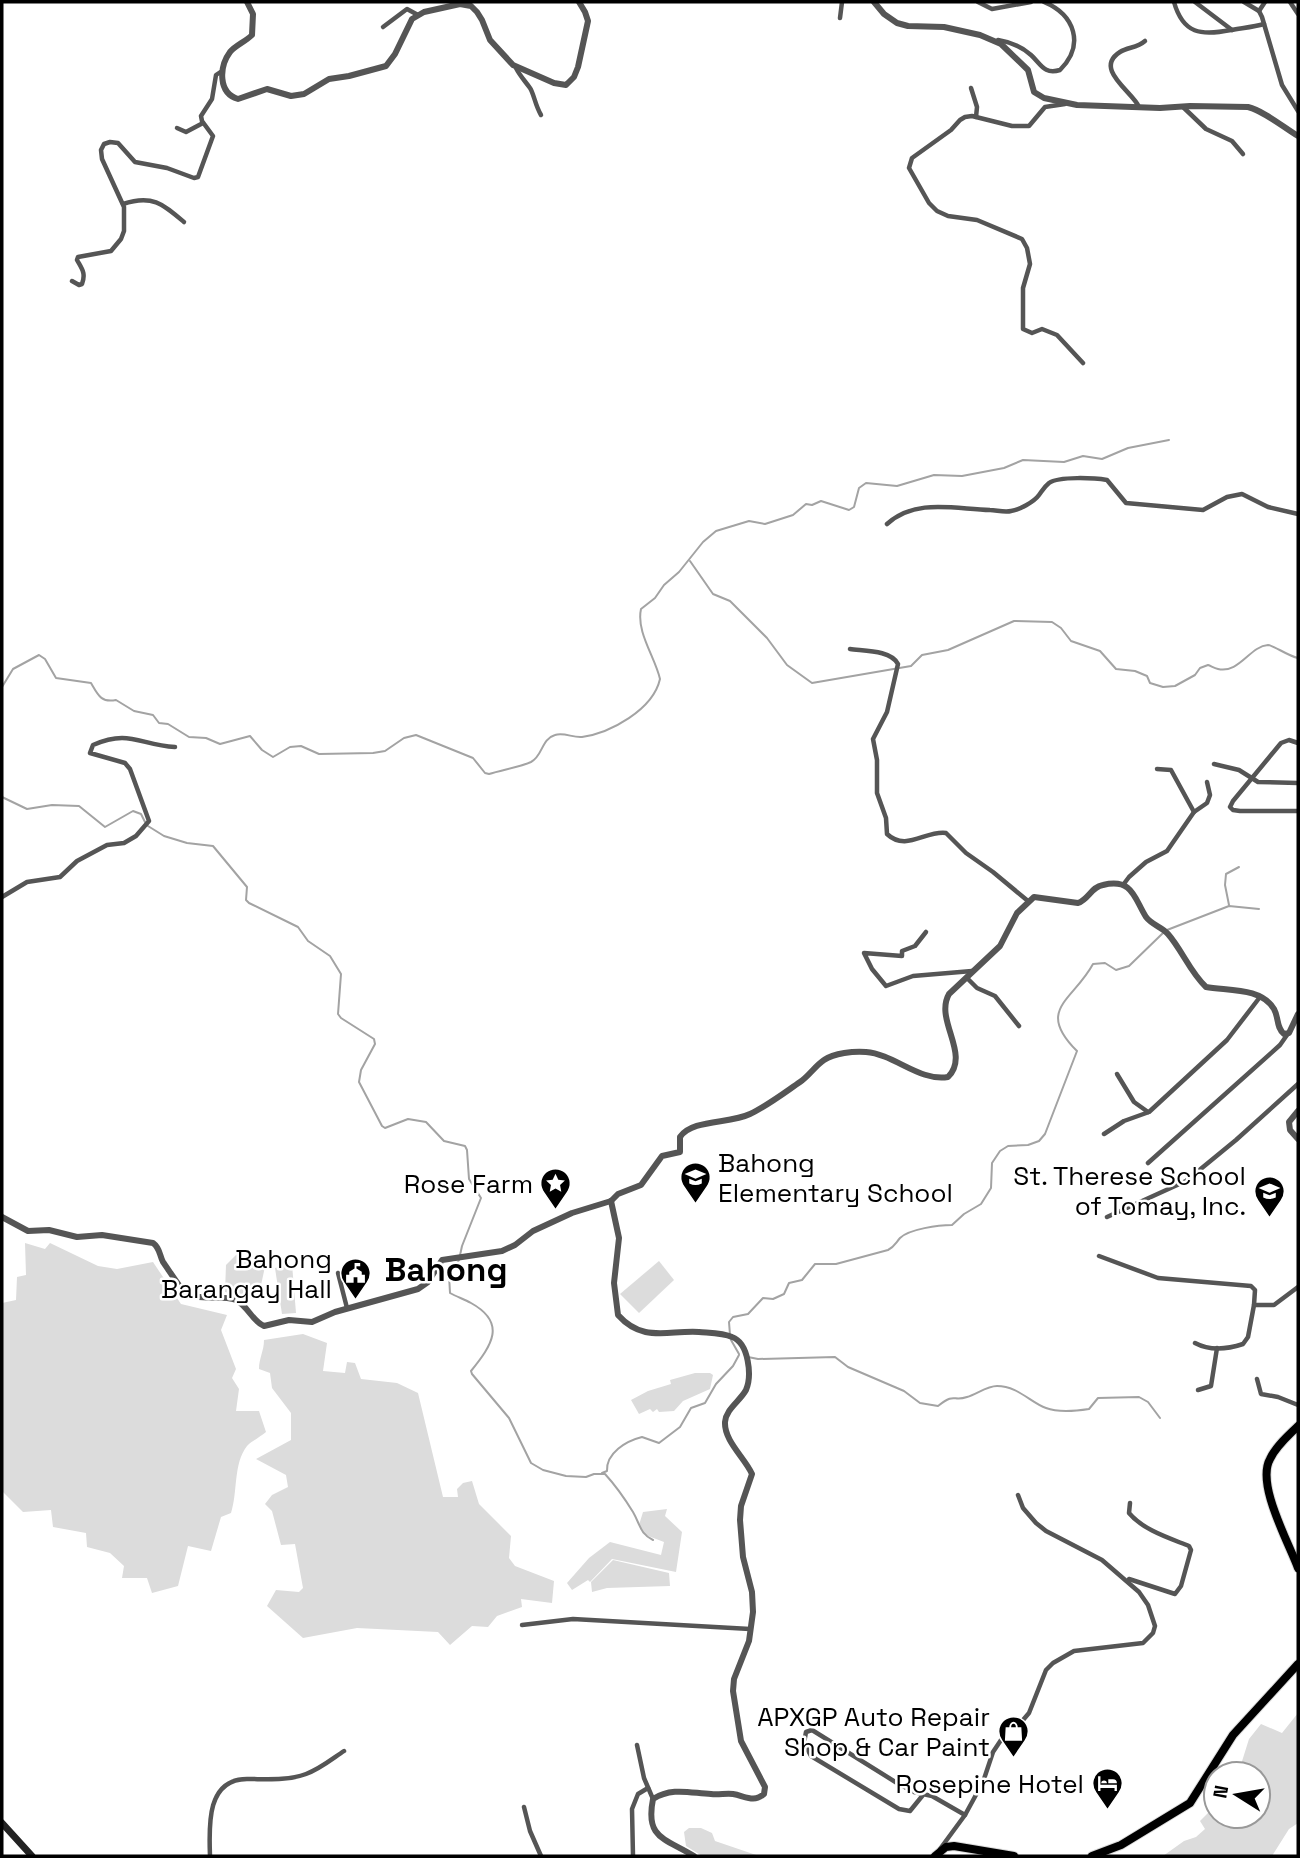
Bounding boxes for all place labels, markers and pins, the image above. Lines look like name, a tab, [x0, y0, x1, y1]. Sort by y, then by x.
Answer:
place label: Bahong Elementary School	[718, 1146, 953, 1210]
place label: St. Therese School of Tomay, Inc.	[1013, 1159, 1246, 1223]
school or university icon: Bahong Elementary School	[678, 1161, 712, 1205]
place label: Rose Farm	[404, 1167, 533, 1201]
place icon: Rose Farm	[539, 1167, 573, 1211]
school or university icon: St. Therese School of Tomay, Inc.	[1252, 1174, 1286, 1218]
place label: Bahong Barangay Hall	[161, 1242, 332, 1306]
public building icon: Bahong Barangay Hall	[338, 1257, 372, 1301]
place label: APXGP Auto Repair Shop & Car Paint	[757, 1700, 990, 1764]
shop icon: APXGP Auto Repair Shop & Car Paint	[996, 1715, 1030, 1759]
place label: Rosepine Hotel	[895, 1767, 1084, 1801]
hotel icon: Rosepine Hotel	[1090, 1767, 1124, 1811]

